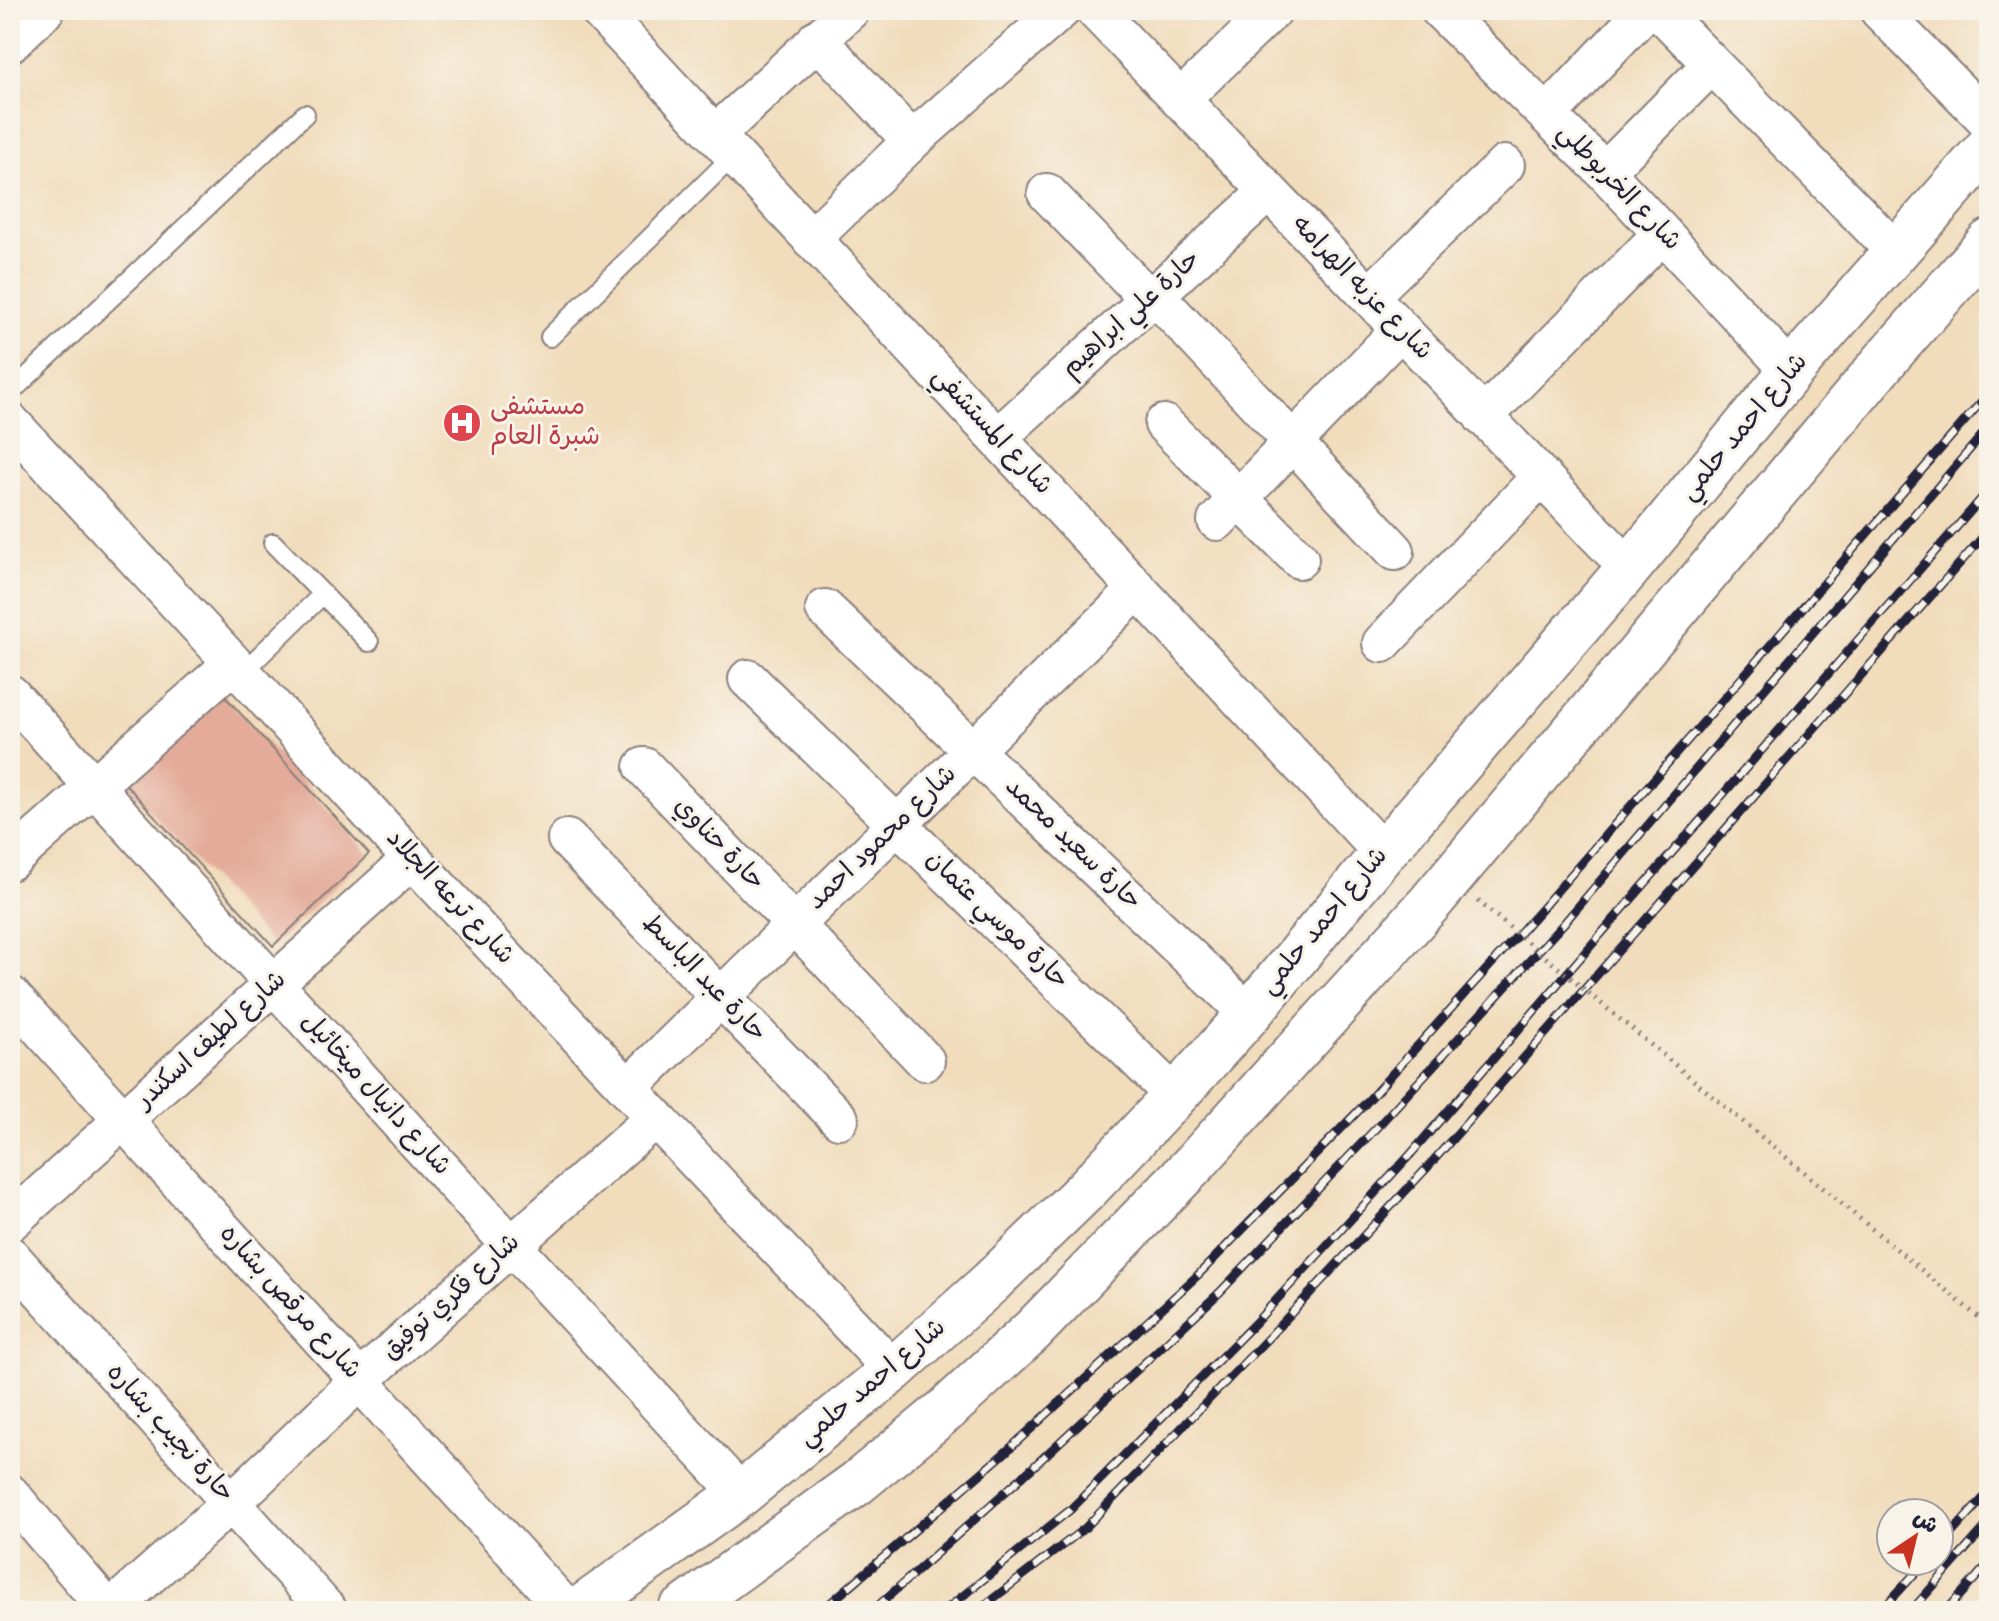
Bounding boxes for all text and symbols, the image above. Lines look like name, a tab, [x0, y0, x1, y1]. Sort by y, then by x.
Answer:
street label: شارع الخربوطلي	[1547, 116, 1689, 261]
street label: شارع عزبه الهرامه	[1282, 208, 1440, 370]
street label: حارة علي ابراهيم	[1054, 243, 1210, 388]
street label: شارع احمد حلمي	[1672, 346, 1819, 511]
street label: شارع المستشفي	[921, 360, 1060, 505]
place label: مستشفى شبرة العام	[490, 390, 600, 457]
hospital icon: مستشفى شبرة العام	[441, 402, 483, 444]
street label: شارع محمود احمد	[800, 758, 966, 920]
street label: حارة سعيد محمد	[995, 770, 1149, 920]
street label: حارة حناوي	[664, 790, 772, 900]
street label: شارع ترعه الجلاد	[376, 822, 522, 974]
street label: شارع احمد حلمي	[1252, 840, 1399, 1005]
street label: حارة موسي عثمان	[915, 843, 1076, 1000]
street label: حارة عبد الباسط	[632, 906, 774, 1052]
street label: شارع لطيف اسكندر	[127, 963, 296, 1120]
street label: شارع دانيال ميخائيل	[291, 1005, 459, 1185]
street label: شارع مرقص بشاره	[209, 1217, 369, 1389]
street label: شارع فكري توفيق	[375, 1226, 529, 1370]
street label: شارع احمد حلمي	[791, 1311, 956, 1458]
street label: حارة نجيب بشاره	[96, 1356, 242, 1512]
north arrow	[1875, 1497, 1955, 1577]
text: ش	[1906, 1504, 1943, 1543]

